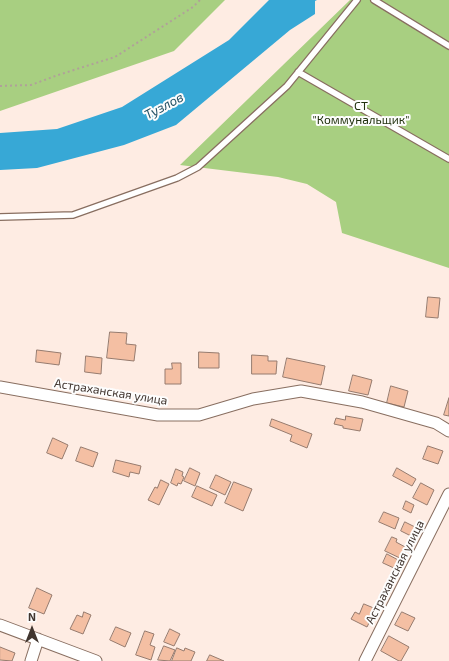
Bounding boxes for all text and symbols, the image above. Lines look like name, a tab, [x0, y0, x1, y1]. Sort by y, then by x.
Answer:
water label: Тузлов	[142, 89, 186, 123]
park label: СТ "Коммунальщик"	[313, 99, 409, 127]
street label: Астраханская улица	[53, 376, 169, 408]
street label: Астраханская улица	[363, 518, 427, 626]
north arrow	[12, 609, 52, 649]
text: N	[28, 610, 36, 623]

